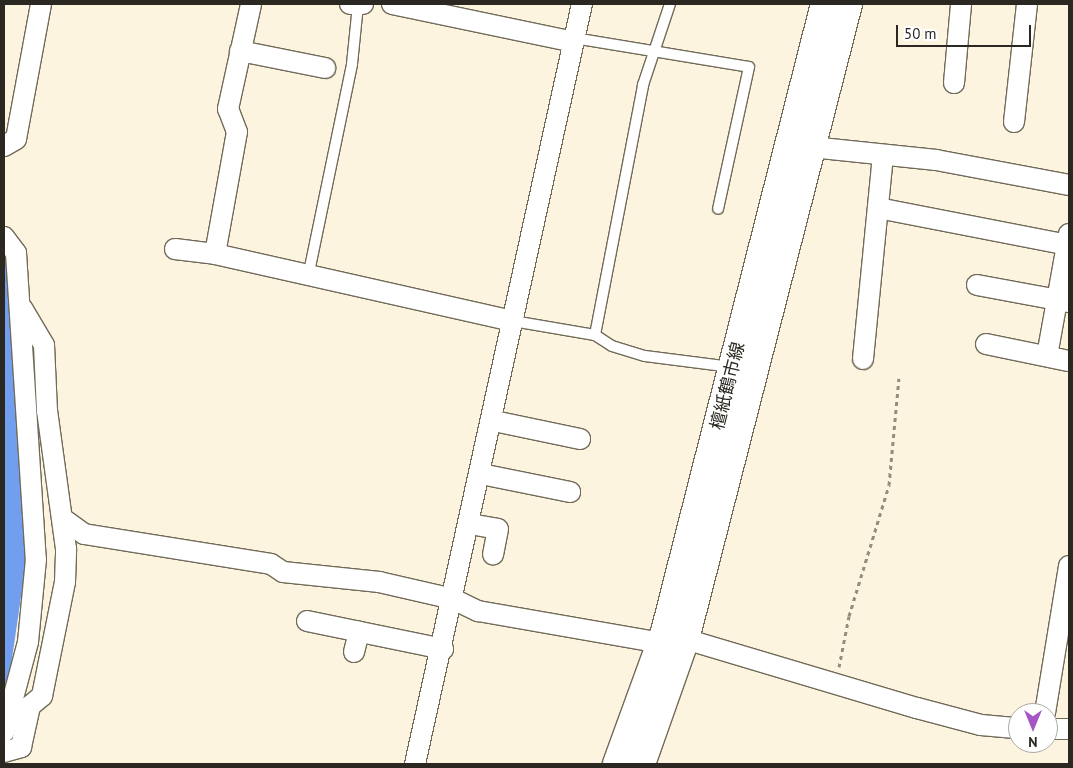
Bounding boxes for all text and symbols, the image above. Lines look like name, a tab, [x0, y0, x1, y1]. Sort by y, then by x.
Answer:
scale bar	[898, 15, 1033, 47]
text: 50 m	[904, 24, 937, 43]
street label: 檀紙鶴市線	[707, 340, 749, 432]
north arrow	[1008, 703, 1058, 753]
text: N	[1028, 733, 1038, 751]

